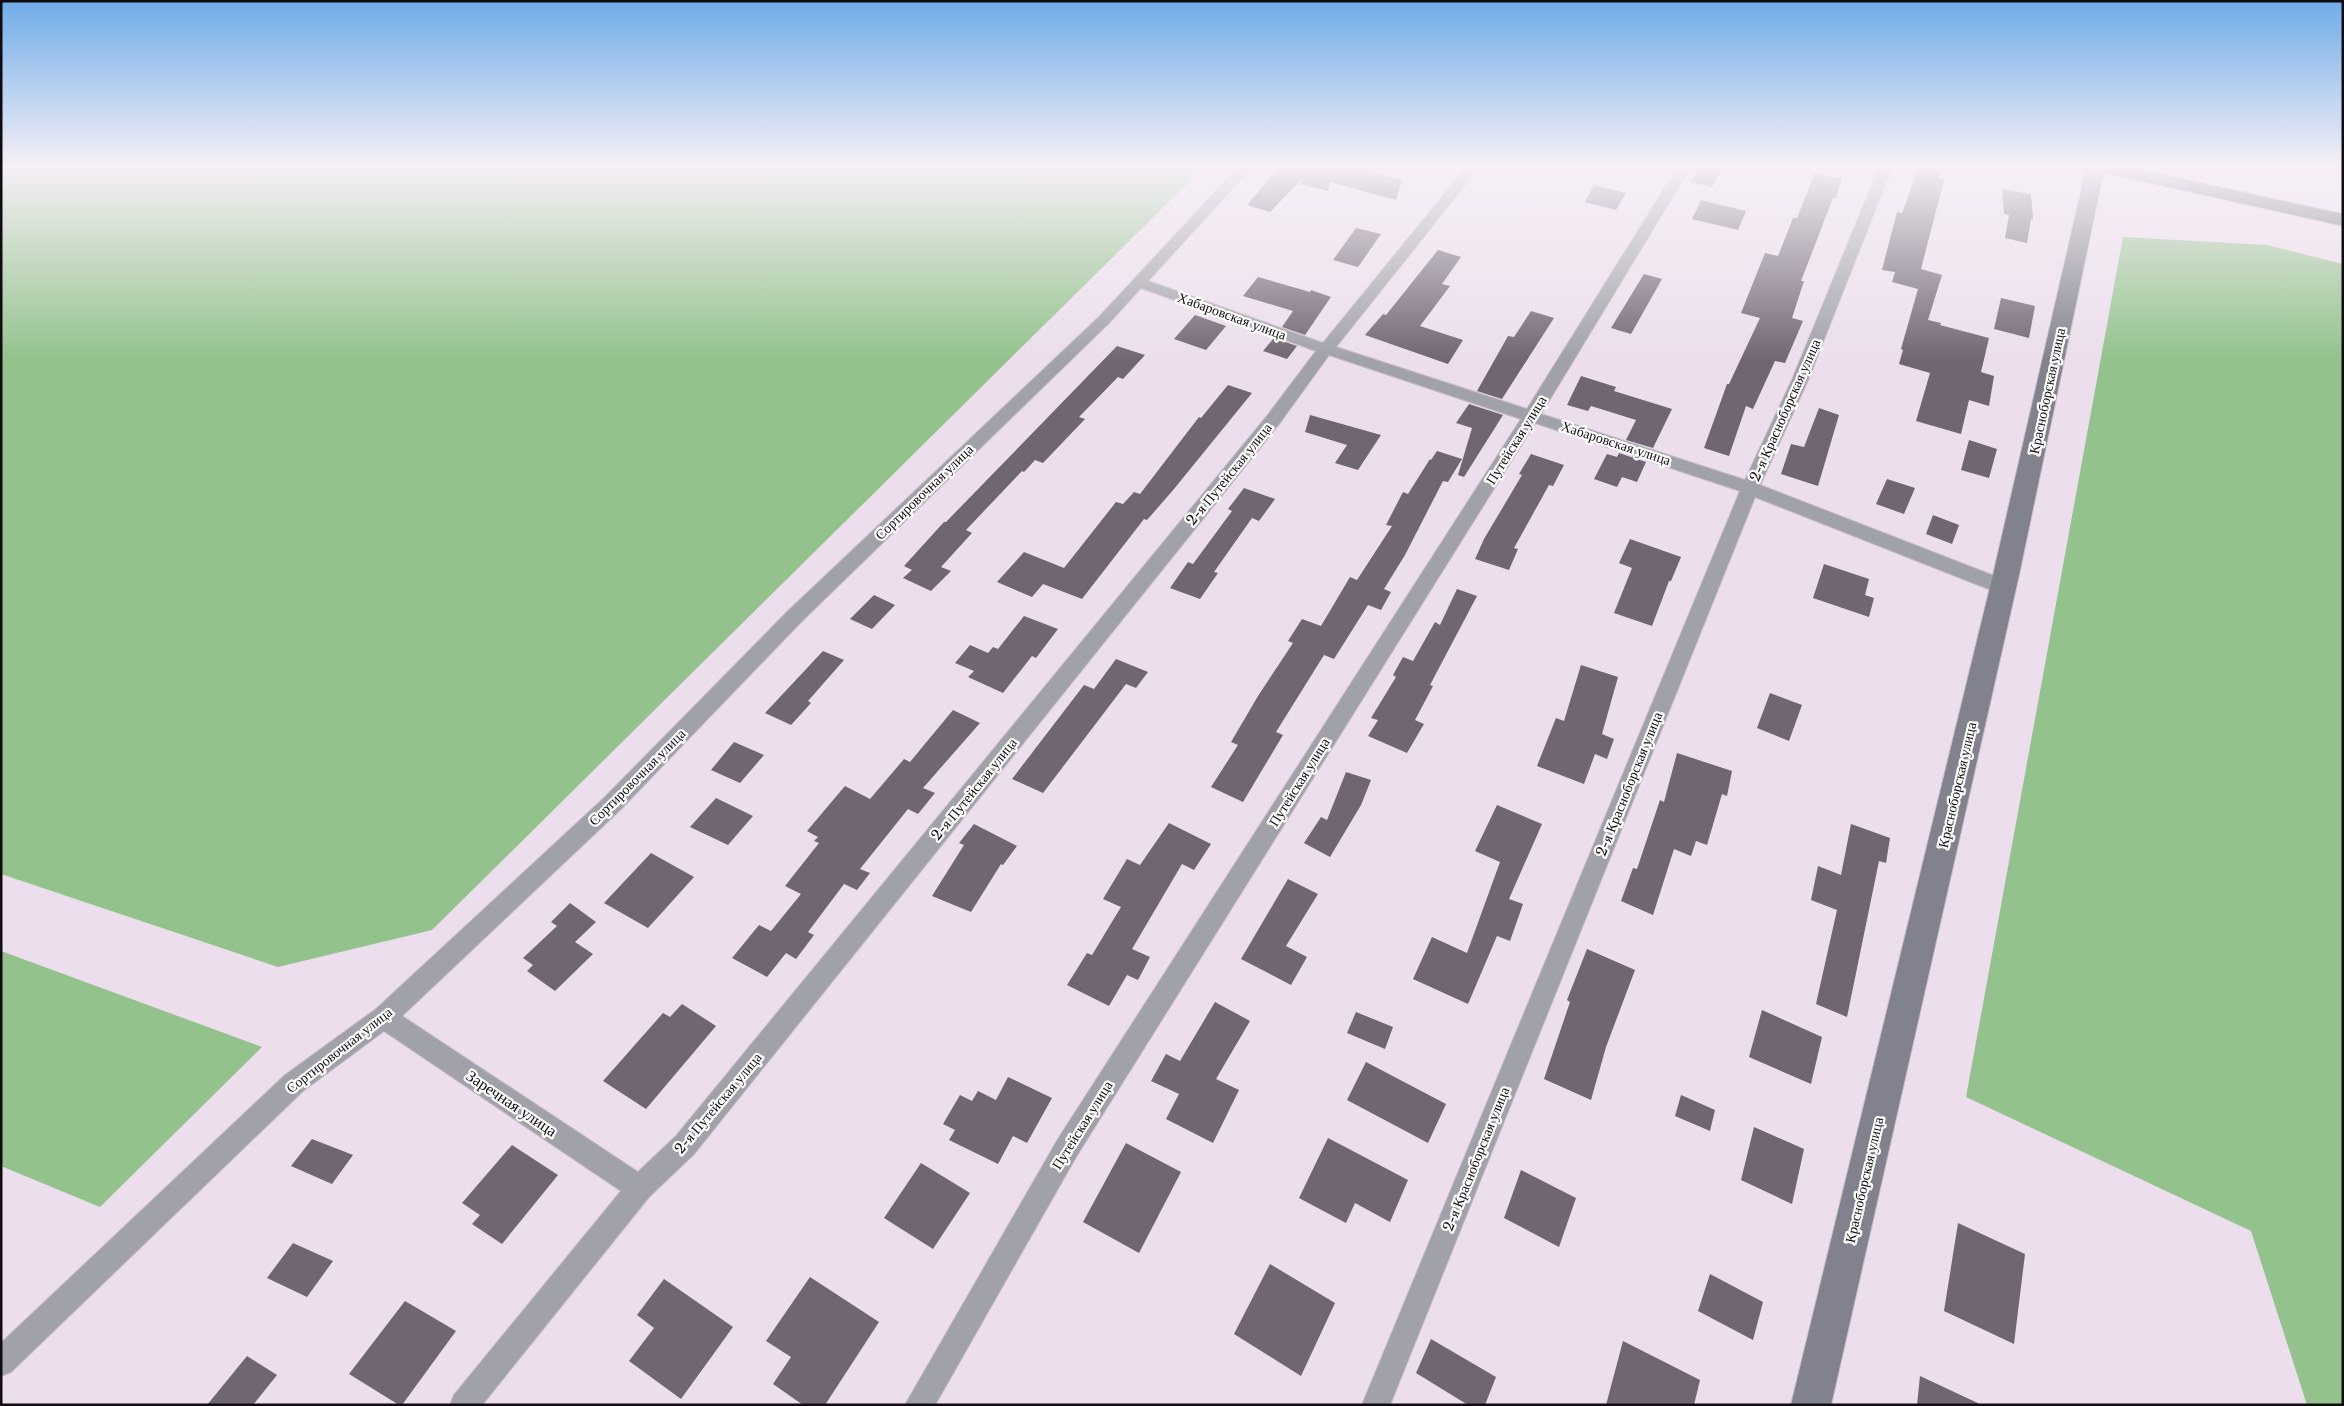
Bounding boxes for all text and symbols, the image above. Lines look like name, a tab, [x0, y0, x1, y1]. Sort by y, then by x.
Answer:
street label: Хабаровская улица	[1175, 288, 1289, 344]
street label: Красноборская улица	[2025, 326, 2069, 456]
street label: 2-я Красноборская улица	[1745, 335, 1825, 484]
street label: Путейская улица	[1482, 392, 1551, 488]
street label: Хабаровская улица	[1559, 417, 1674, 469]
street label: 2-я Путейская улица	[1182, 419, 1276, 529]
street label: Сортировочная улица	[871, 440, 977, 544]
street label: 2-я Красноборская улица	[1592, 709, 1666, 859]
street label: Красноборская улица	[1934, 720, 1980, 850]
street label: Сортировочная улица	[585, 724, 690, 829]
street label: 2-я Путейская улица	[927, 734, 1021, 844]
street label: Путейская улица	[1265, 734, 1334, 830]
street label: Сортировочная улица	[282, 1003, 396, 1097]
street label: 2-я Путейская улица	[670, 1048, 766, 1157]
street label: Заречная улица	[463, 1065, 561, 1141]
street label: Путейская улица	[1048, 1077, 1117, 1173]
street label: 2-я Красноборская улица	[1439, 1084, 1513, 1234]
street label: Красноборская улица	[1841, 1115, 1887, 1245]

